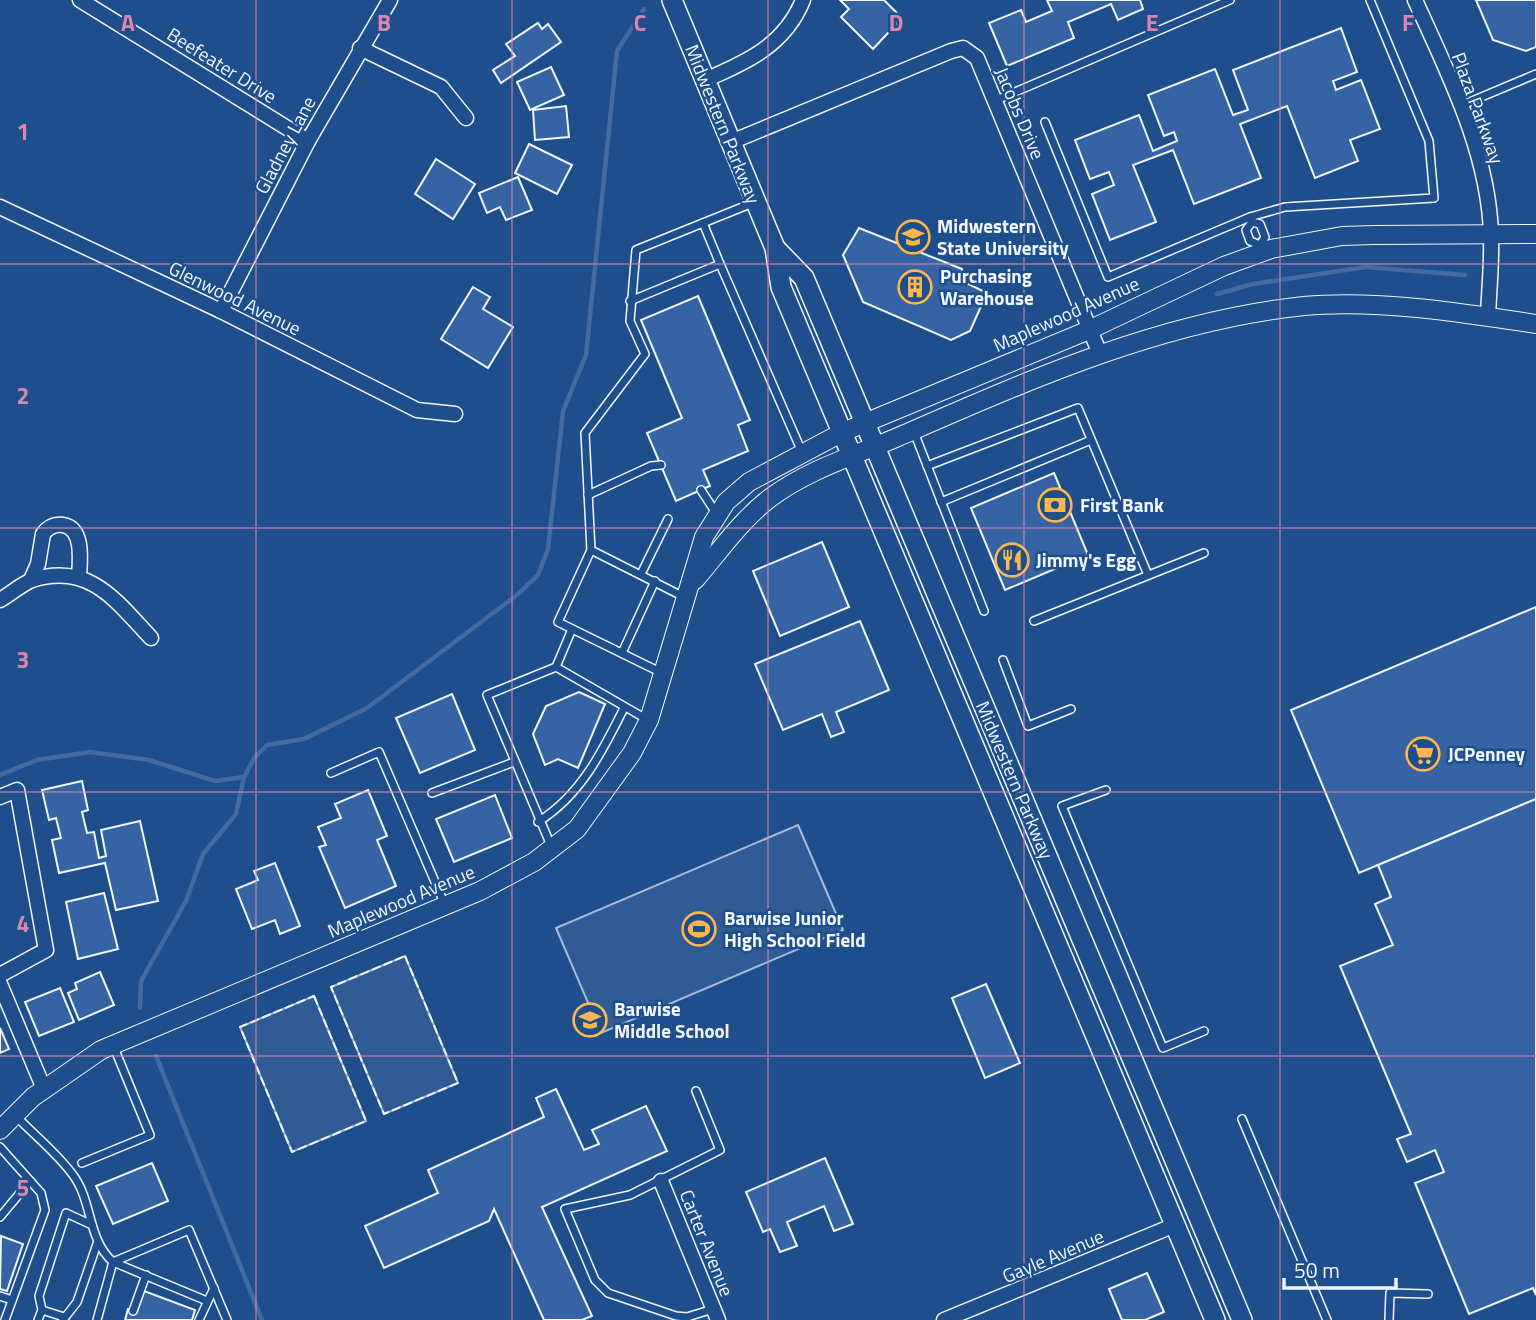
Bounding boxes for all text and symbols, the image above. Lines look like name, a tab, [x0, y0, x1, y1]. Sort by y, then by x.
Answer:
text: A	[121, 5, 135, 40]
text: B	[377, 5, 391, 40]
text: C	[634, 5, 646, 40]
text: D	[889, 5, 903, 40]
text: E	[1146, 5, 1158, 40]
text: F	[1402, 5, 1414, 40]
street label: Beefeater Drive	[162, 19, 283, 110]
street label: Midwestern Parkway	[678, 40, 769, 208]
street label: Plaza Parkway	[1445, 48, 1512, 168]
street label: Jacobs Drive	[988, 62, 1053, 163]
street label: Gladney Lane	[247, 91, 322, 199]
text: 1	[17, 114, 29, 149]
place label: Midwestern State University	[937, 211, 1069, 262]
school or university icon: Midwestern State University	[894, 218, 932, 256]
street label: Glenwood Avenue	[164, 253, 306, 342]
place label: Purchasing Warehouse	[940, 261, 1034, 312]
building icon: Purchasing Warehouse	[896, 268, 934, 306]
street label: Maplewood Avenue	[988, 268, 1144, 359]
text: 2	[17, 378, 29, 413]
bank icon: First Bank	[1036, 486, 1074, 524]
place label: First Bank	[1080, 490, 1164, 519]
restaurant icon: Jimmy's Egg	[993, 541, 1031, 579]
place label: Jimmy's Egg	[1036, 545, 1136, 574]
text: 3	[17, 642, 29, 677]
street label: Midwestern Parkway	[969, 696, 1062, 864]
supermarket icon: JCPenney	[1404, 735, 1442, 773]
place label: JCPenney	[1448, 739, 1525, 768]
street label: Maplewood Avenue	[323, 856, 479, 945]
place label: Barwise Junior High School Field	[724, 903, 866, 954]
text: 4	[17, 906, 29, 941]
sports icon: Barwise Junior High School Field	[680, 910, 718, 948]
place label: Barwise Middle School	[614, 994, 730, 1045]
school or university icon: Barwise Middle School	[571, 1001, 609, 1039]
text: 5	[17, 1170, 29, 1205]
street label: Carter Avenue	[673, 1185, 742, 1301]
street label: Gayle Avenue	[997, 1221, 1108, 1290]
scale bar	[1284, 1246, 1396, 1290]
text: 50 m	[1294, 1254, 1340, 1286]

